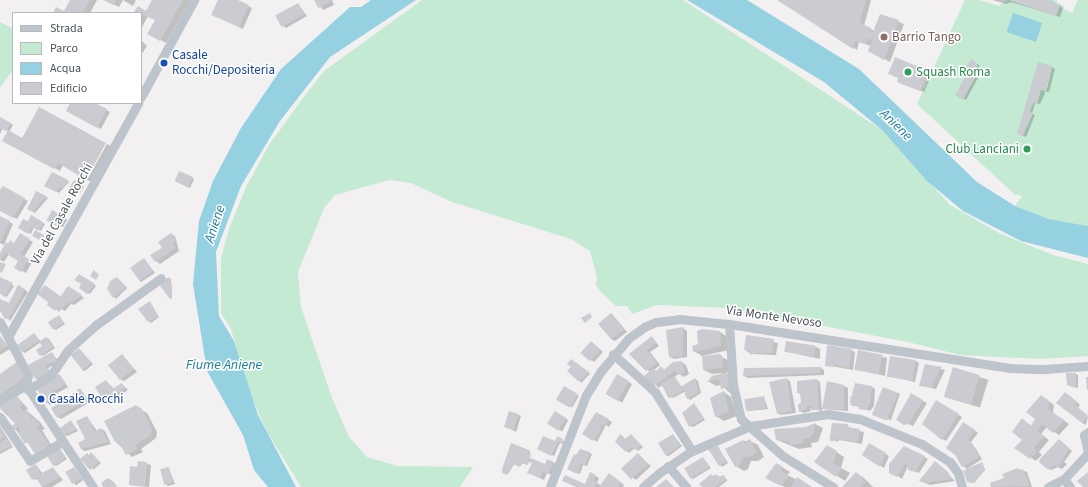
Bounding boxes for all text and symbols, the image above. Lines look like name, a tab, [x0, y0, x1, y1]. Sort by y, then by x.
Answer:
legend	[12, 12, 142, 104]
text: Strada	[50, 20, 83, 37]
place label: Barrio Tango	[892, 29, 961, 45]
marker: Barrio Tango	[879, 32, 889, 42]
text: Parco	[50, 40, 78, 57]
place label: Casale Rocchi/Depositeria	[172, 48, 275, 79]
marker: Casale Rocchi/Depositeria	[159, 58, 169, 68]
text: Acqua	[50, 60, 81, 77]
place label: Squash Roma	[916, 64, 991, 80]
marker: Squash Roma	[903, 67, 913, 77]
text: Edificio	[50, 80, 87, 97]
water label: Aniene	[876, 106, 916, 144]
place label: Club Lanciani	[945, 141, 1019, 157]
marker: Club Lanciani	[1022, 144, 1032, 154]
street label: Via del Casale Rocchi	[28, 161, 96, 267]
water label: Aniene	[201, 203, 229, 245]
street label: Via Monte Nevoso	[725, 303, 823, 331]
water label: Fiume Aniene	[186, 357, 262, 373]
place label: Casale Rocchi	[49, 391, 124, 407]
marker: Casale Rocchi	[36, 394, 46, 404]

